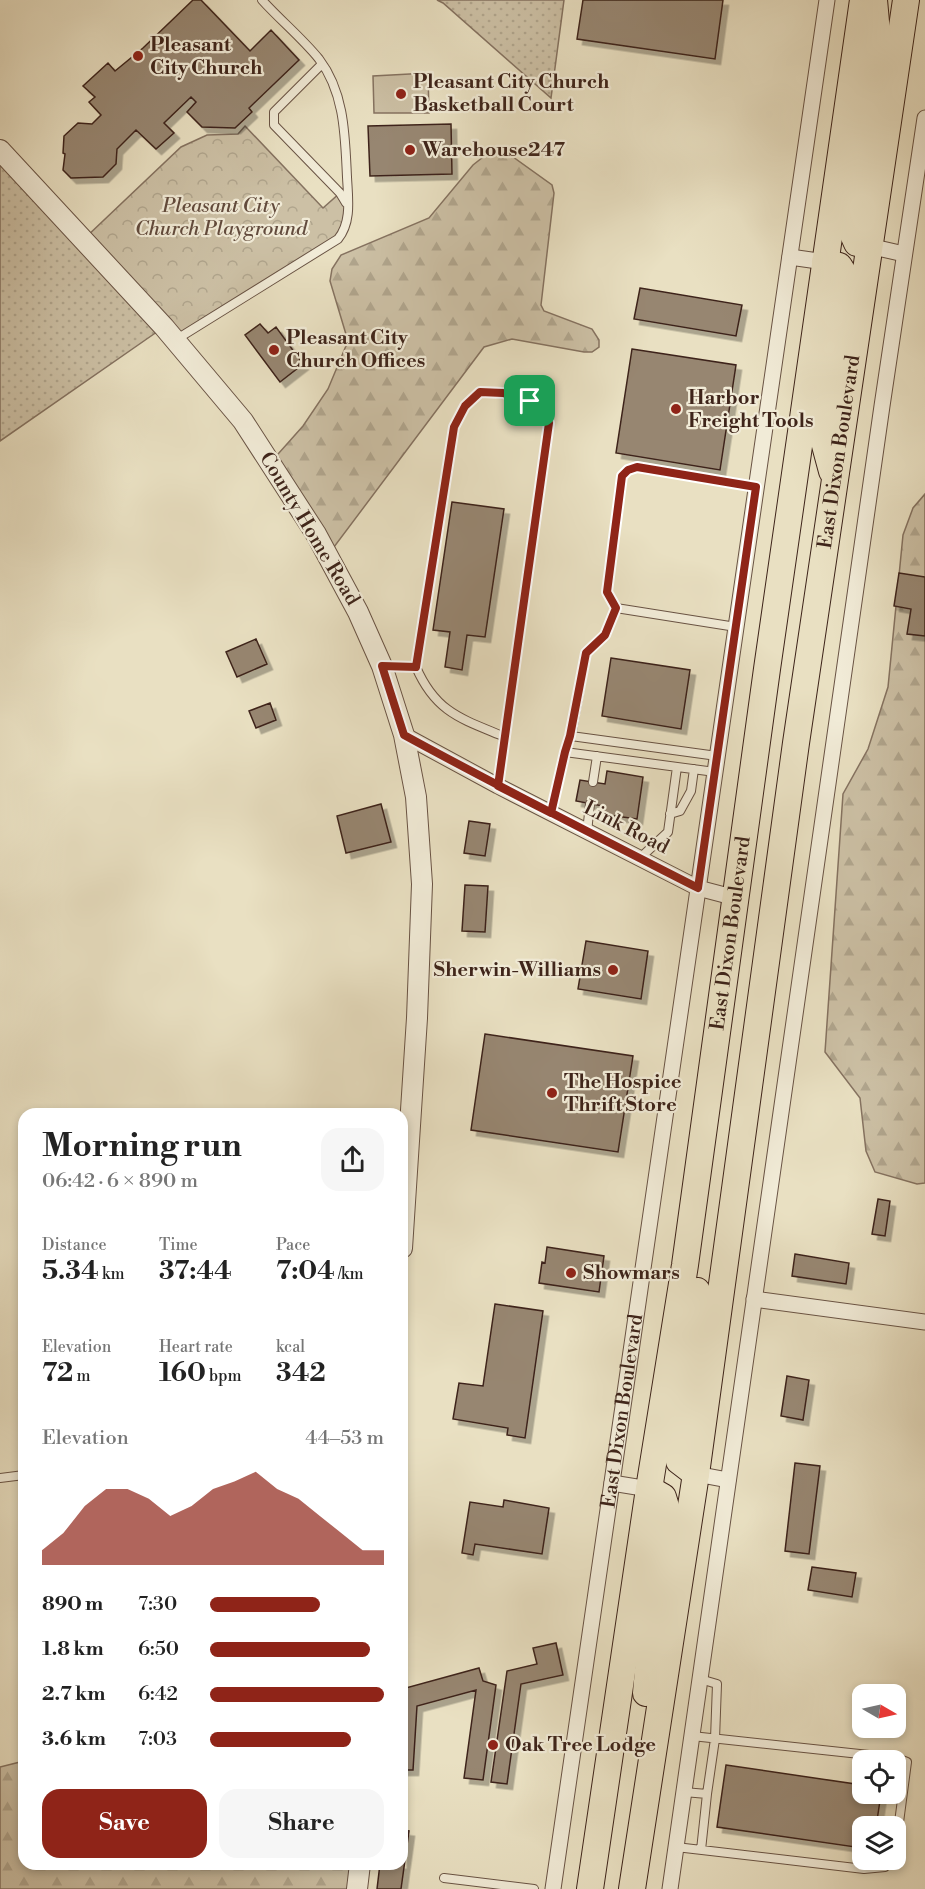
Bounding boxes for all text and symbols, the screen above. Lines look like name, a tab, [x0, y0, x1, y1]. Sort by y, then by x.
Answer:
place label: Pleasant City Church	[150, 33, 263, 81]
marker: Pleasant City Church	[131, 49, 145, 63]
place label: Pleasant City Church Basketball Court	[413, 70, 610, 118]
marker: Pleasant City Church Basketball Court	[394, 87, 408, 101]
place label: Warehouse247	[421, 138, 565, 163]
marker: Warehouse247	[403, 143, 417, 157]
park label: Pleasant City Church Playground	[135, 194, 308, 242]
place label: Pleasant City Church Offices	[286, 326, 425, 374]
marker: Pleasant City Church Offices	[267, 343, 281, 357]
street label: East Dixon Boulevard	[812, 353, 866, 551]
pin	[504, 375, 555, 426]
icon: arrive	[513, 384, 546, 417]
place label: Harbor Freight Tools	[688, 386, 814, 434]
marker: Harbor Freight Tools	[669, 402, 683, 416]
street label: County Home Road	[253, 448, 365, 611]
street label: Link Road	[579, 796, 674, 860]
street label: East Dixon Boulevard	[705, 834, 756, 1032]
place label: Sherwin-Williams	[434, 958, 601, 983]
marker: Sherwin-Williams	[606, 963, 620, 977]
place label: The Hospice Thrift Store	[564, 1070, 682, 1118]
marker: The Hospice Thrift Store	[545, 1086, 559, 1100]
text: Morning run	[42, 1126, 242, 1167]
button: share	[321, 1128, 384, 1191]
text: 06:42 · 6 × 890 m	[42, 1169, 198, 1194]
text: Distance	[42, 1235, 107, 1255]
text: Time	[159, 1235, 198, 1255]
text: Pace	[276, 1235, 310, 1255]
text: 5.34	[42, 1255, 99, 1287]
text: 37:44	[159, 1255, 232, 1287]
text: 7:04	[276, 1255, 335, 1287]
place label: Showmars	[583, 1261, 680, 1286]
text: km	[99, 1264, 124, 1284]
text: /km	[335, 1264, 363, 1284]
marker: Showmars	[564, 1266, 578, 1280]
street label: East Dixon Boulevard	[596, 1312, 649, 1510]
text: Elevation	[42, 1337, 111, 1357]
text: Heart rate	[159, 1337, 233, 1357]
text: kcal	[276, 1337, 305, 1357]
text: 72	[42, 1357, 73, 1389]
text: 160	[159, 1357, 206, 1389]
text: 342	[276, 1357, 326, 1389]
text: m	[73, 1366, 91, 1386]
text: bpm	[206, 1366, 242, 1386]
text: Elevation	[42, 1426, 129, 1451]
text: 44–53 m	[305, 1426, 384, 1451]
text: 890 m	[42, 1592, 103, 1617]
text: 7:30	[138, 1592, 177, 1617]
text: 1.8 km	[42, 1637, 104, 1662]
text: 6:50	[138, 1637, 179, 1662]
text: 2.7 km	[42, 1682, 106, 1707]
text: 6:42	[138, 1682, 178, 1707]
north arrow	[852, 1684, 906, 1738]
map controls	[852, 1684, 906, 1870]
text: 3.6 km	[42, 1727, 106, 1752]
text: 7:03	[138, 1727, 177, 1752]
place label: Oak Tree Lodge	[505, 1733, 656, 1758]
marker: Oak Tree Lodge	[486, 1738, 500, 1752]
button: locate	[852, 1750, 906, 1804]
button: Save	[42, 1789, 207, 1858]
button: Share	[219, 1789, 384, 1858]
button: layers	[852, 1816, 906, 1870]

